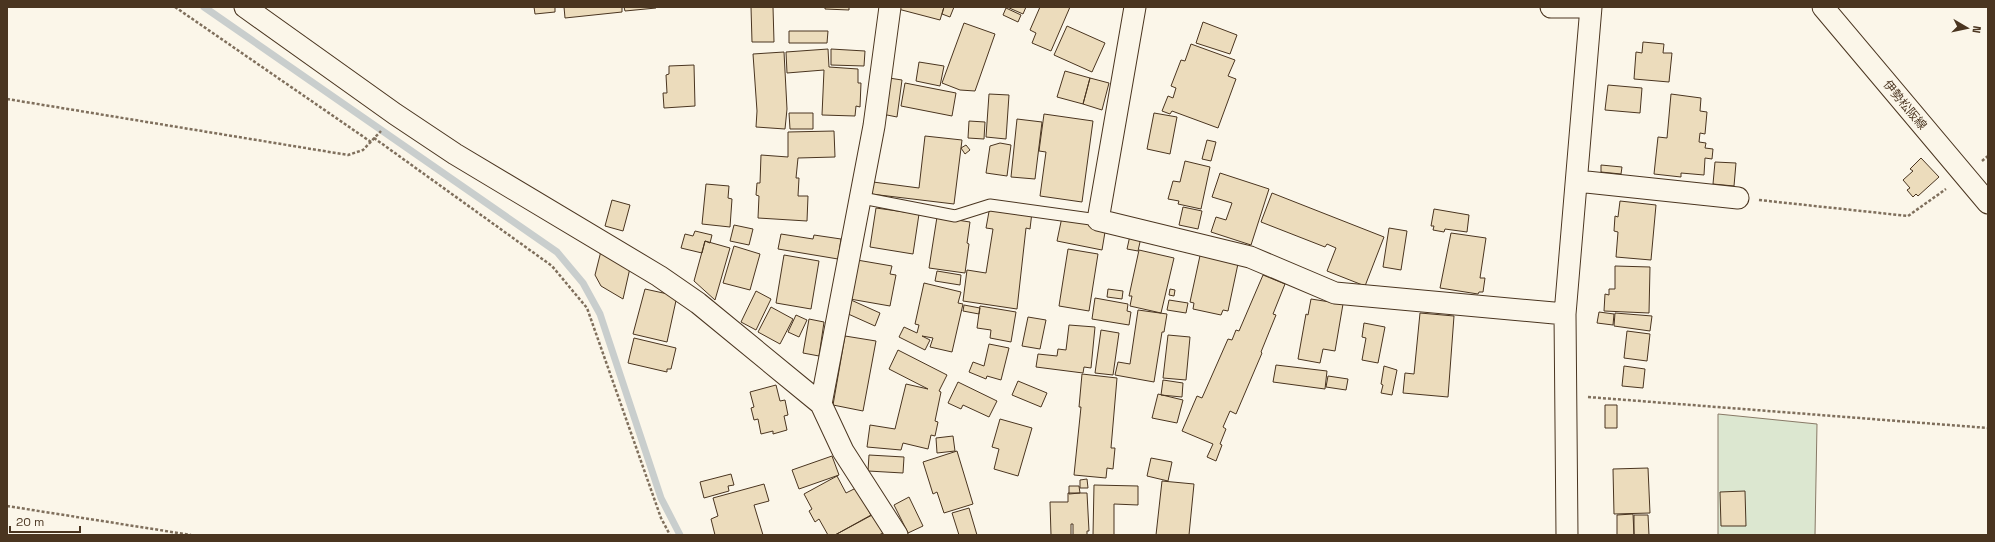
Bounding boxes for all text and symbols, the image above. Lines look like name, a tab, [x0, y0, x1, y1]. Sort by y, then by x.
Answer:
north arrow	[1947, 8, 1987, 48]
text: N	[1969, 25, 1984, 34]
street label: 伊勢松阪線	[1880, 77, 1930, 133]
scale bar	[10, 508, 80, 534]
text: 20 m	[16, 514, 44, 530]

